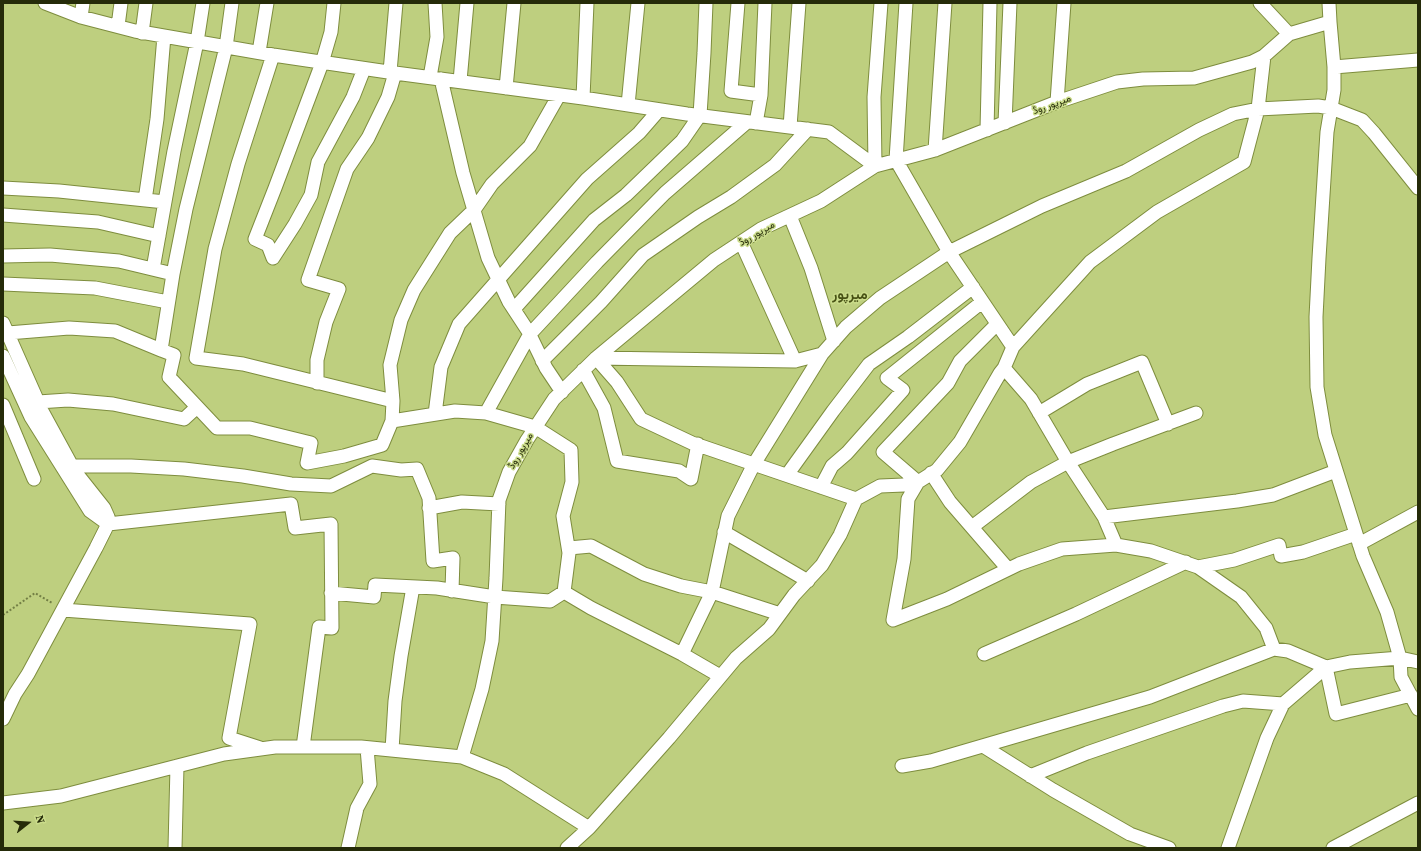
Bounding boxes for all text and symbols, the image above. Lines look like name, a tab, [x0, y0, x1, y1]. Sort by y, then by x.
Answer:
street label: میرپور روڈ	[1031, 93, 1073, 117]
street label: میرپور روڈ	[737, 219, 777, 249]
district label: میرپور	[832, 287, 868, 303]
street label: میرپور روڈ	[506, 431, 536, 471]
north arrow	[8, 803, 48, 843]
text: N	[32, 813, 48, 825]

